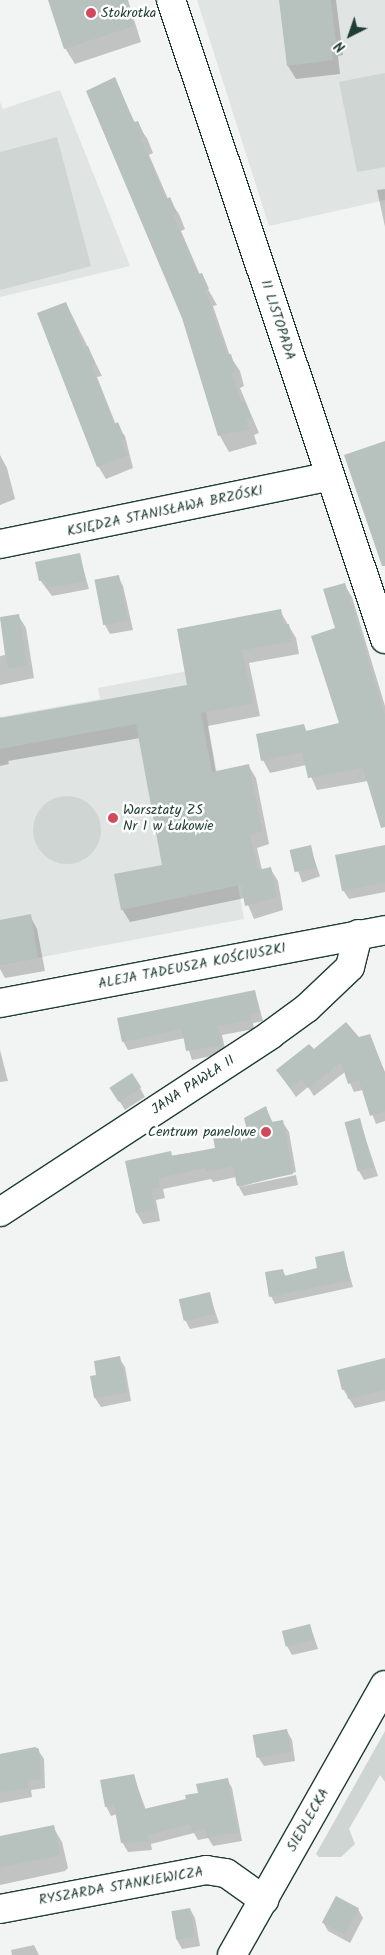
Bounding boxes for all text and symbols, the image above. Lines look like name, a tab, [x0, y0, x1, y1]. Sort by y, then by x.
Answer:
place label: Stokrotka	[101, 5, 156, 21]
marker: Stokrotka	[85, 7, 97, 19]
north arrow	[325, 10, 375, 60]
text: N	[330, 35, 351, 58]
street label: 11 LISTOPADA	[257, 278, 299, 362]
street label: KSIĘDZA STANISŁAWA BRZÓSKI	[65, 482, 265, 540]
place label: Warsztaty ZS Nr 1 w Łukowie	[123, 802, 214, 834]
marker: Warsztaty ZS Nr 1 w Łukowie	[107, 812, 119, 824]
street label: ALEJA TADEUSZA KOŚCIUSZKI	[97, 940, 287, 992]
street label: JANA PAWŁA II	[148, 1052, 238, 1118]
place label: Centrum panelowe	[148, 1124, 256, 1140]
marker: Centrum panelowe	[260, 1126, 272, 1138]
street label: SIEDLECKA	[283, 1785, 333, 1855]
street label: RYSZARDA STANKIEWICZA	[37, 1863, 205, 1909]

